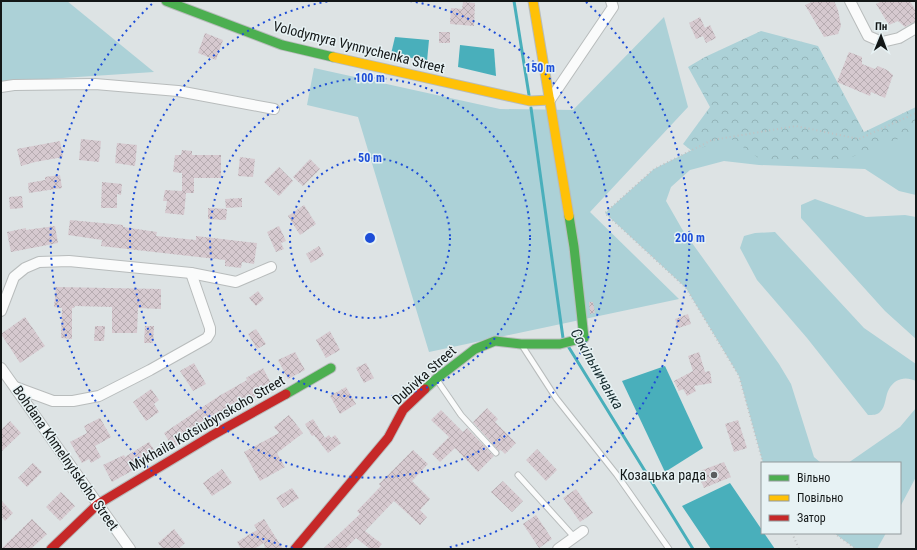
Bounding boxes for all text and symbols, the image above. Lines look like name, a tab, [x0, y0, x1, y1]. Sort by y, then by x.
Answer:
north arrow	[861, 16, 901, 56]
street label: Volodymyra Vynnychenka Street	[271, 18, 447, 76]
text: Пн	[875, 20, 887, 33]
text: 150 m	[525, 61, 555, 75]
text: 100 m	[355, 71, 385, 85]
text: 50 m	[358, 151, 382, 165]
centre of rings	[363, 231, 377, 245]
text: 200 m	[675, 231, 705, 245]
water label: Сокільничанка	[567, 325, 627, 413]
street label: Dubivka Street	[389, 342, 459, 408]
street label: Mykhaila Kotsiubynskoho Street	[127, 372, 287, 474]
street label: Bohdana Khmelnytskoho Street	[10, 383, 122, 533]
legend	[761, 462, 901, 534]
place label: Козацька рада	[620, 467, 706, 483]
marker: Козацька рада	[709, 470, 719, 480]
text: Вільно	[797, 471, 830, 485]
text: Повільно	[797, 491, 843, 505]
text: Затор	[797, 511, 826, 525]

